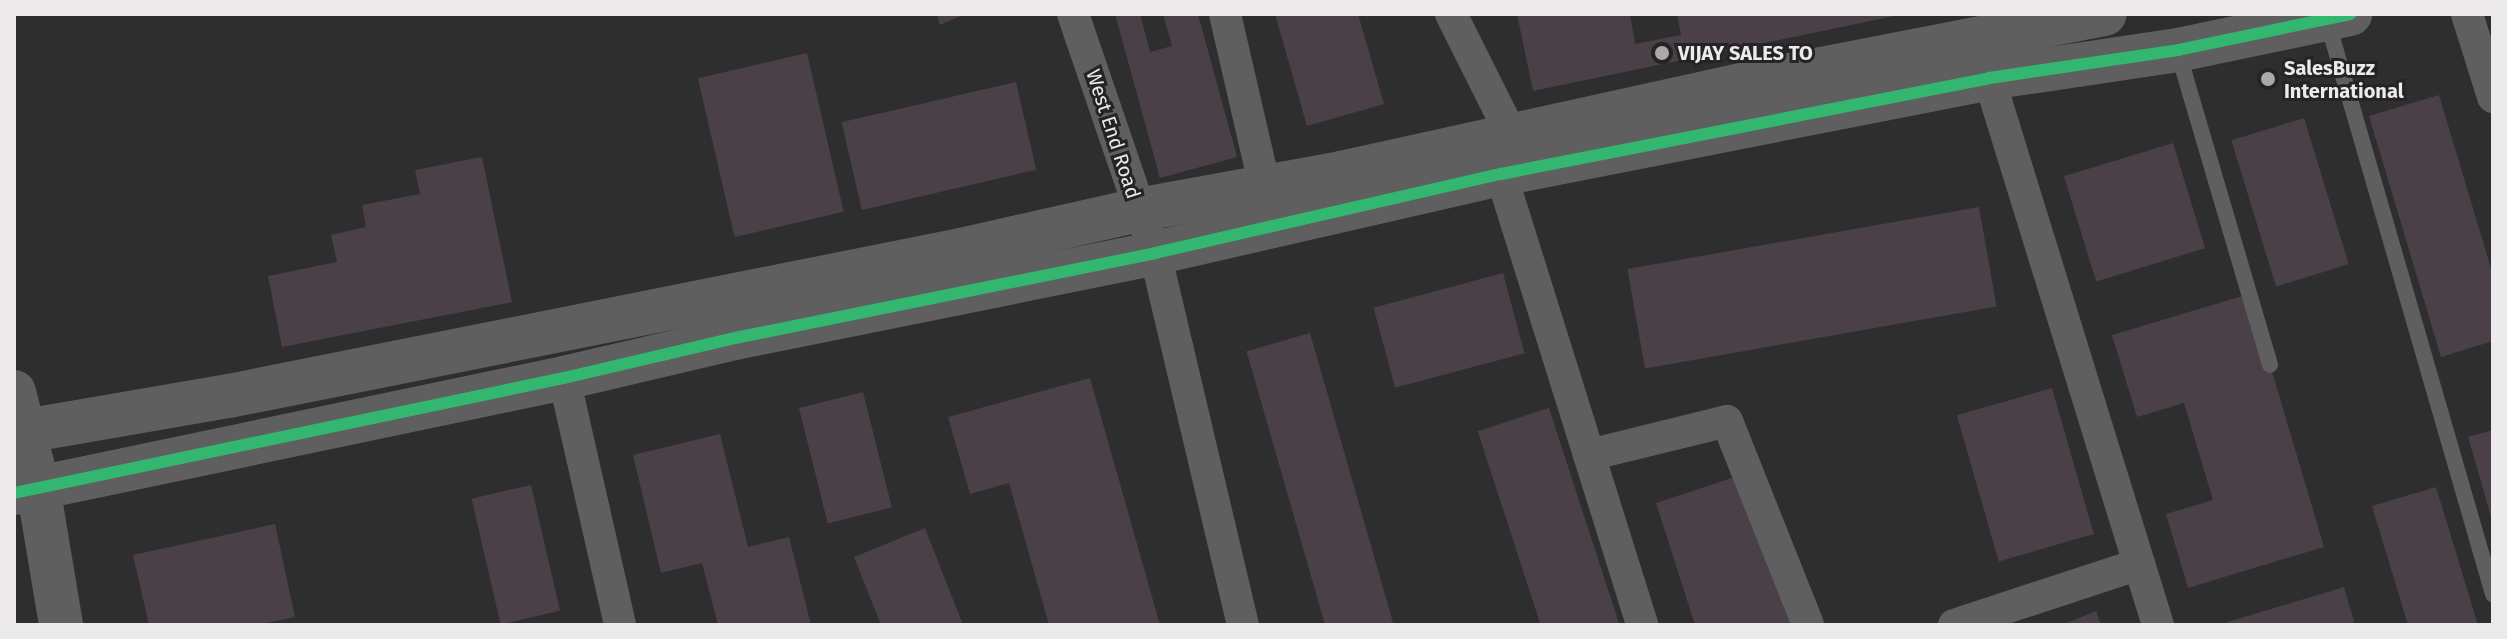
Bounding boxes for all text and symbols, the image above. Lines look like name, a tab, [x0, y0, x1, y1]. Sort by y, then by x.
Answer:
place label: VIJAY SALES TO	[1678, 41, 1813, 65]
marker: VIJAY SALES TO	[1653, 44, 1671, 62]
place label: SalesBuzz International	[2284, 56, 2404, 103]
street label: West End Road	[1081, 66, 1145, 202]
marker: SalesBuzz International	[2259, 70, 2277, 88]

